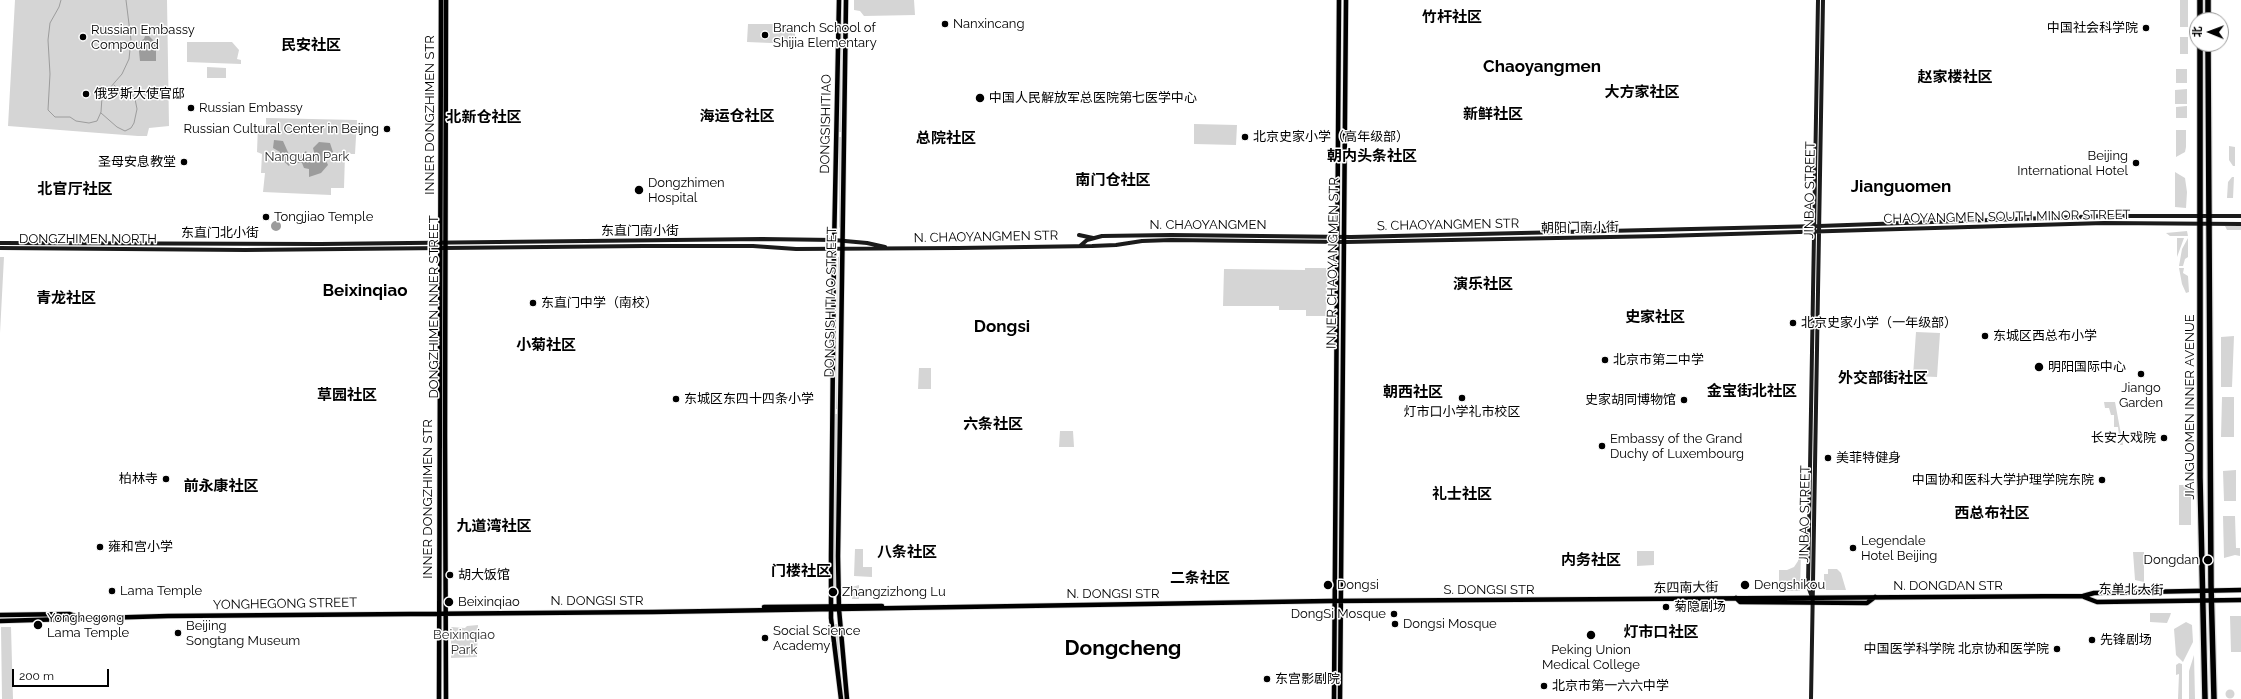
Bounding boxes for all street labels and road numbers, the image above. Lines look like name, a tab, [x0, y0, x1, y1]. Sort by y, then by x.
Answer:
street label: INNER DONGZHIMEN STR	[422, 35, 438, 195]
street label: DONGSISHITIAO	[817, 74, 835, 174]
street label: JINBAO STREET	[1801, 141, 1819, 239]
street label: INNER CHAOYANGMEN STR	[1324, 177, 1342, 349]
street label: CHAOYANGMEN SOUTH MINOR STREET	[1883, 207, 2131, 227]
street label: DONGZHIMEN INNER STREET	[426, 215, 442, 399]
street label: S. CHAOYANGMEN STR	[1377, 216, 1519, 234]
street label: N. CHAOYANGMEN	[1150, 217, 1266, 233]
street label: 朝阳门南小街	[1541, 220, 1619, 236]
street label: 东直门南小街	[601, 223, 679, 239]
street label: 东直门北小街	[181, 225, 259, 241]
street label: DONGSISHITIAO STREET	[822, 226, 840, 378]
street label: N. CHAOYANGMEN STR	[914, 228, 1058, 246]
street label: DONGZHIMEN NORTH	[19, 231, 157, 247]
street label: JIANGUOMEN INNER AVENUE	[2182, 314, 2198, 500]
street label: INNER DONGZHIMEN STR	[420, 419, 436, 579]
street label: JINBAO STREET	[1796, 465, 1814, 563]
street label: N. DONGDAN STR	[1893, 578, 2003, 594]
street label: 东四南大街	[1653, 580, 1719, 596]
street label: S. DONGSI STR	[1444, 582, 1534, 598]
street label: 东单北大街	[2098, 582, 2164, 598]
street label: N. DONGSI STR	[1067, 586, 1159, 602]
street label: N. DONGSI STR	[551, 593, 643, 609]
street label: YONGHEGONG STREET	[213, 595, 357, 613]

